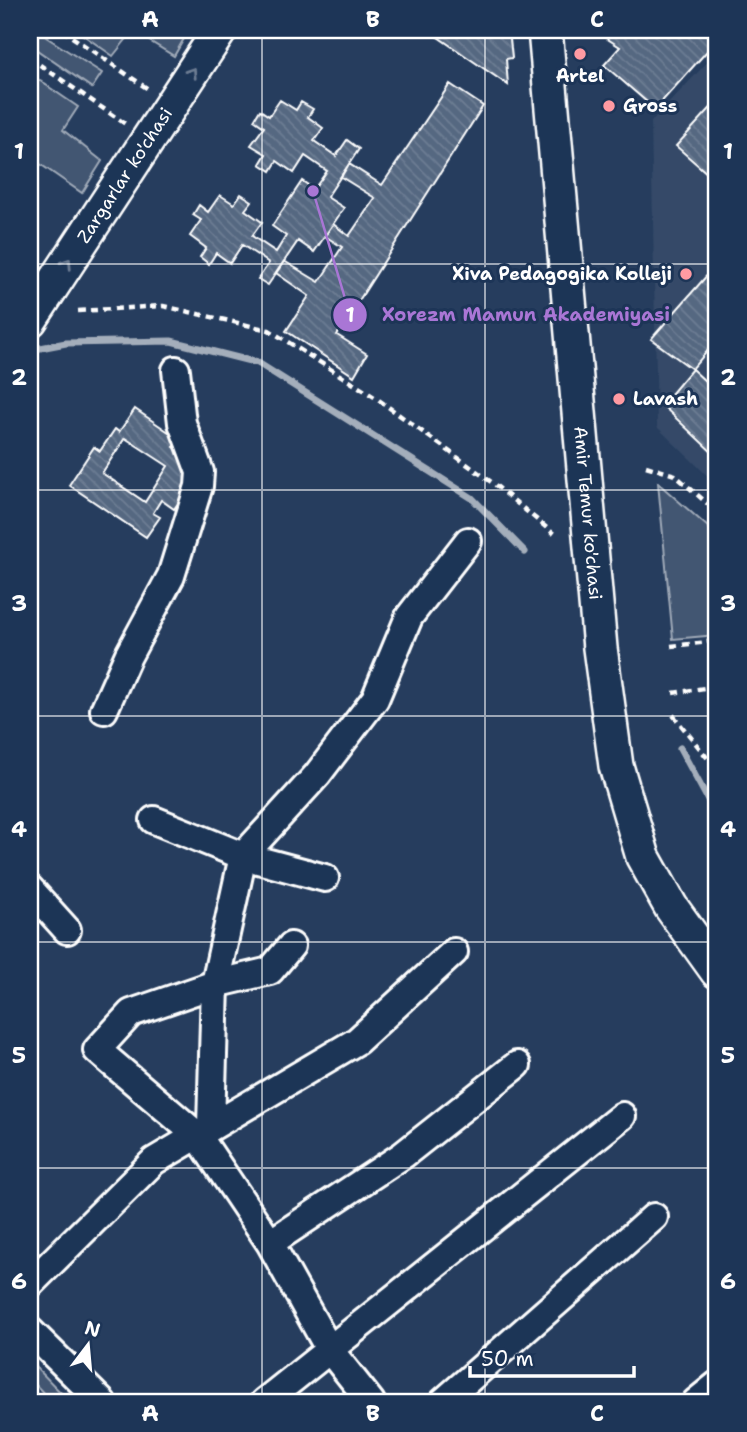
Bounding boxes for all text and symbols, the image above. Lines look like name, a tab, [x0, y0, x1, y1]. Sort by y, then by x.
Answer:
text: A	[141, 4, 159, 34]
text: B	[366, 4, 380, 34]
text: C	[590, 4, 604, 34]
marker: Artel	[572, 46, 588, 62]
place label: Artel	[556, 64, 604, 88]
one-way arrow	[184, 67, 197, 80]
place label: Gross	[623, 94, 677, 118]
marker: Gross	[601, 98, 617, 114]
street label: Zargarlar ko'chasi	[72, 103, 178, 248]
text: 1	[14, 136, 24, 166]
text: 1	[723, 136, 733, 166]
one-way arrow	[59, 257, 72, 270]
place label: Xiva Pedagogika Kolleji	[452, 262, 672, 286]
marker: Xiva Pedagogika Kolleji	[678, 266, 694, 282]
callout: Xorezm Mamun Akademiyasi	[332, 295, 684, 335]
text: 1	[345, 301, 355, 329]
text: Xorezm Mamun Akademiyasi	[382, 302, 670, 327]
text: 2	[11, 362, 27, 392]
text: 2	[720, 362, 736, 392]
place label: Lavash	[633, 387, 698, 411]
marker: Lavash	[611, 391, 627, 407]
street label: Amir Temur ko'chasi	[568, 425, 608, 601]
text: 3	[11, 588, 27, 618]
text: 3	[720, 588, 736, 618]
text: 4	[11, 814, 27, 844]
text: 4	[720, 814, 736, 844]
text: 5	[12, 1040, 26, 1070]
text: 5	[721, 1040, 735, 1070]
text: 6	[11, 1266, 27, 1296]
text: 6	[720, 1266, 736, 1296]
north arrow	[52, 1310, 122, 1380]
text: N	[82, 1315, 103, 1343]
scale bar	[470, 1334, 635, 1378]
text: 50 m	[481, 1345, 534, 1373]
text: A	[141, 1398, 159, 1428]
text: B	[366, 1398, 380, 1428]
text: C	[590, 1398, 604, 1428]

